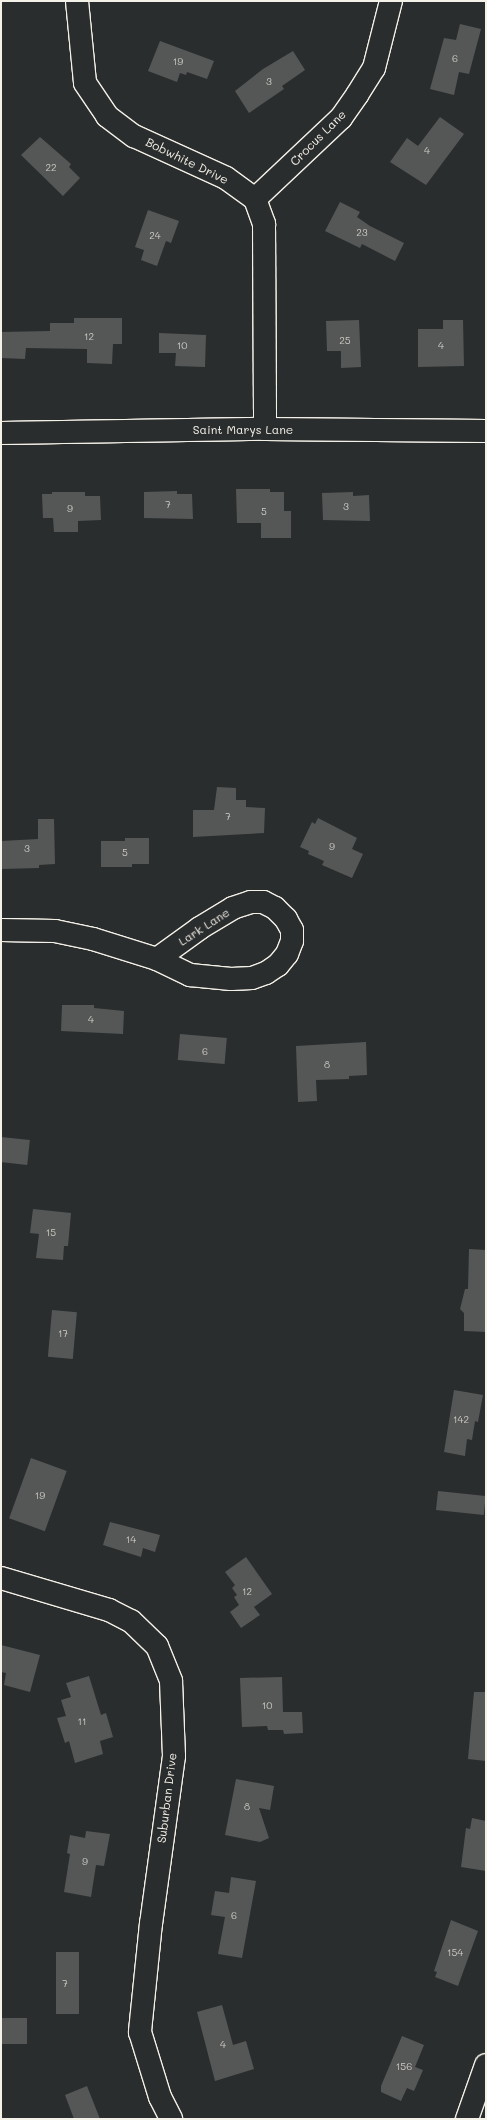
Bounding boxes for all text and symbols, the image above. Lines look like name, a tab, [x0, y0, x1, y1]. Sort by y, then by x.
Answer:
house number: 6	[452, 53, 458, 65]
house number: 19	[173, 56, 183, 68]
house number: 3	[266, 76, 272, 88]
street label: Crocus Lane	[287, 107, 349, 169]
street label: Bobwhite Drive	[143, 135, 231, 187]
house number: 4	[424, 145, 430, 157]
house number: 22	[45, 162, 57, 174]
house number: 23	[356, 227, 368, 239]
house number: 24	[149, 230, 161, 242]
house number: 12	[84, 331, 94, 343]
house number: 25	[339, 335, 351, 347]
house number: 10	[177, 340, 187, 352]
house number: 4	[438, 340, 444, 352]
street label: Saint Marys Lane	[193, 423, 293, 437]
house number: 7	[165, 499, 171, 511]
house number: 3	[343, 501, 349, 513]
house number: 9	[67, 503, 73, 515]
house number: 5	[261, 506, 267, 518]
house number: 7	[225, 811, 231, 823]
house number: 9	[329, 841, 335, 853]
house number: 3	[24, 843, 30, 855]
house number: 5	[122, 847, 128, 859]
street label: Lark Lane	[176, 905, 232, 949]
house number: 4	[88, 1014, 94, 1026]
house number: 6	[202, 1046, 208, 1058]
house number: 8	[324, 1059, 330, 1071]
house number: 15	[46, 1227, 56, 1239]
house number: 17	[58, 1328, 68, 1340]
house number: 142	[453, 1414, 469, 1426]
house number: 19	[35, 1490, 45, 1502]
house number: 14	[126, 1534, 136, 1546]
house number: 12	[242, 1586, 252, 1598]
house number: 10	[262, 1700, 272, 1712]
house number: 11	[78, 1716, 86, 1728]
street label: Suburban Drive	[154, 1752, 180, 1844]
house number: 8	[244, 1801, 250, 1813]
house number: 9	[82, 1856, 88, 1868]
house number: 6	[231, 1910, 237, 1922]
house number: 154	[447, 1947, 463, 1959]
house number: 7	[62, 1978, 68, 1990]
house number: 4	[220, 2039, 226, 2051]
house number: 156	[396, 2061, 412, 2073]

